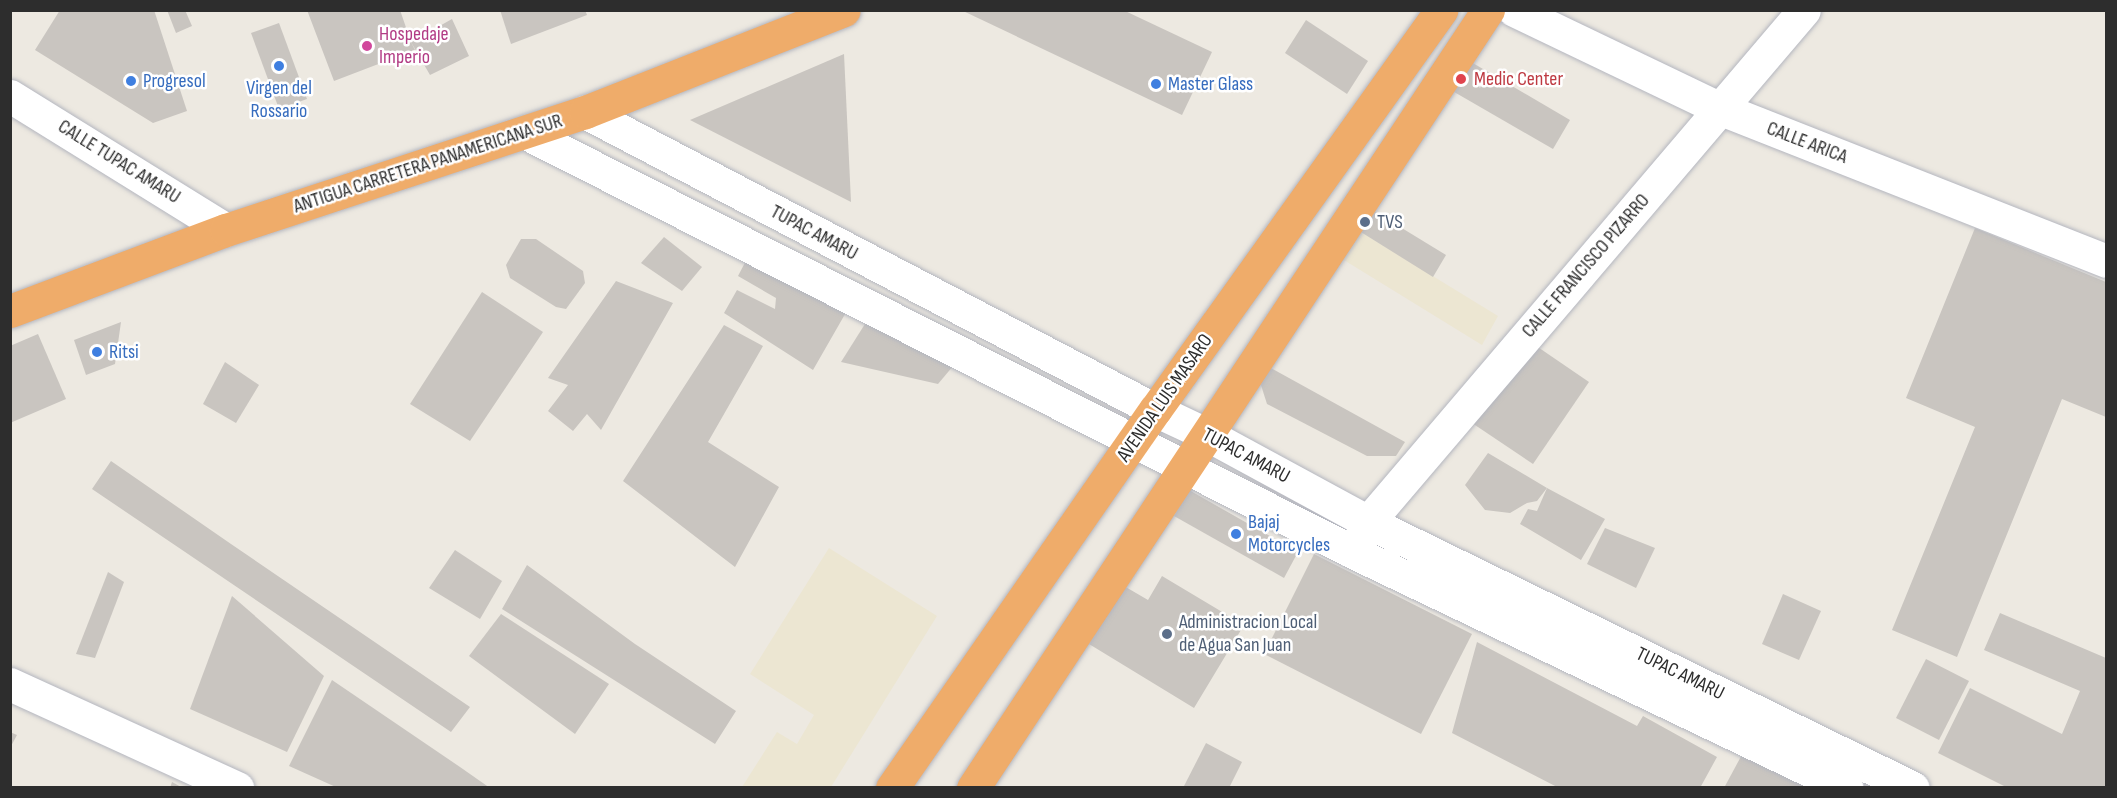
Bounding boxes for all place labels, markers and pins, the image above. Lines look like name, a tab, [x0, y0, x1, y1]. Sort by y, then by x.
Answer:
place label: Hospedaje Imperio	[379, 22, 449, 69]
marker: Hospedaje Imperio	[360, 39, 374, 53]
marker: Virgen del Rossario	[272, 59, 286, 73]
place label: Medic Center	[1474, 67, 1563, 91]
place label: Progresol	[143, 69, 206, 93]
marker: Medic Center	[1452, 70, 1470, 88]
place label: Master Glass	[1168, 72, 1253, 96]
marker: Progresol	[124, 74, 138, 88]
place label: Virgen del Rossario	[246, 76, 312, 123]
marker: Master Glass	[1149, 77, 1163, 91]
place label: TVS	[1377, 210, 1403, 234]
marker: TVS	[1358, 215, 1372, 229]
place label: Ritsi	[109, 340, 139, 364]
marker: Ritsi	[90, 345, 104, 359]
place label: Bajaj Motorcycles	[1248, 510, 1330, 557]
marker: Bajaj Motorcycles	[1229, 527, 1243, 541]
place label: Administracion Local de Agua San Juan	[1179, 610, 1317, 657]
marker: Administracion Local de Agua San Juan	[1160, 627, 1174, 641]

